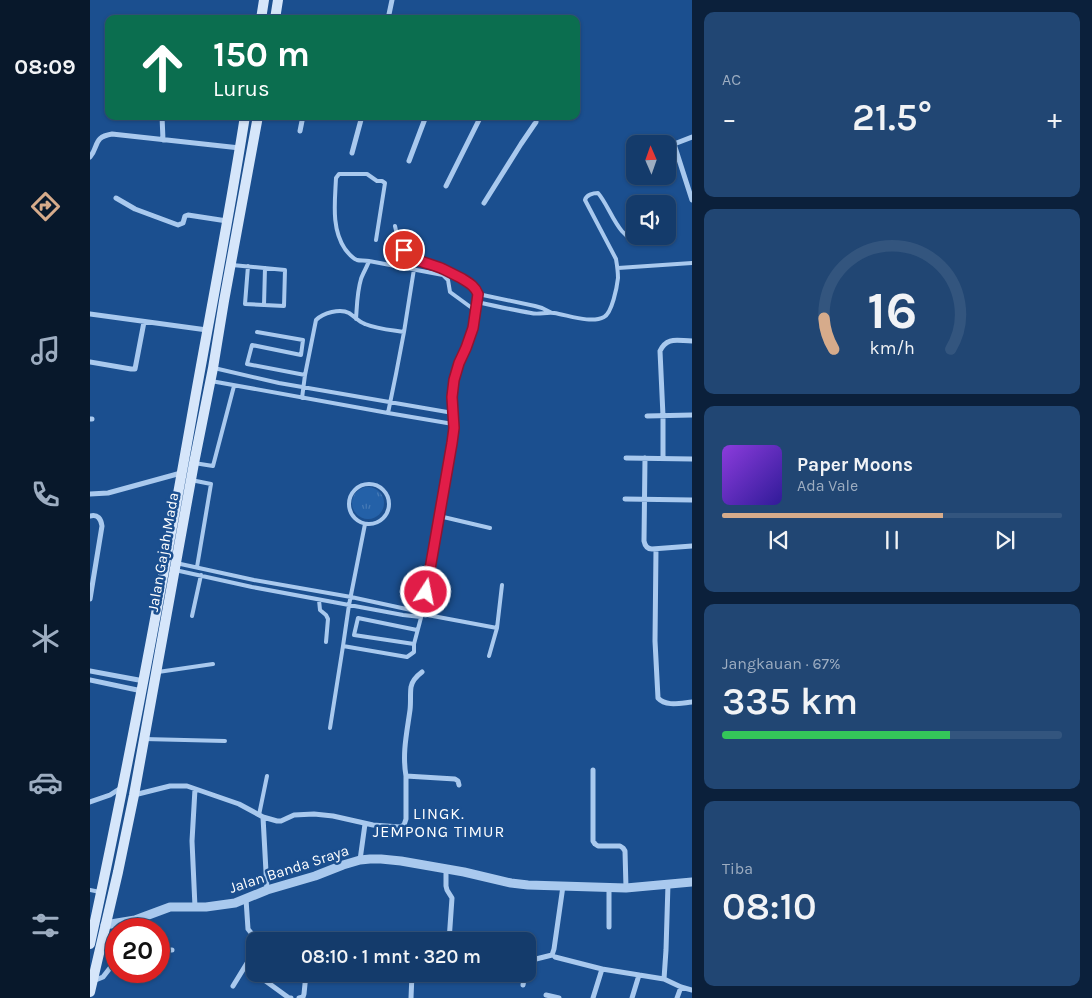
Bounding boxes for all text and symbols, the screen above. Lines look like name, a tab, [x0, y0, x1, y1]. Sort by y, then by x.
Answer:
text: 150 m	[213, 34, 310, 75]
icon: ahead	[130, 35, 195, 100]
text: 08:09	[14, 54, 76, 80]
text: AC	[722, 70, 741, 89]
text: Lurus	[213, 76, 269, 102]
text: 21.5°	[852, 95, 932, 140]
text: −	[722, 102, 737, 135]
text: +	[1047, 102, 1062, 135]
north arrow	[626, 135, 676, 185]
map controls	[626, 135, 676, 245]
icon: directions	[28, 189, 63, 224]
button: sound	[626, 195, 676, 245]
pin	[383, 229, 425, 271]
icon: arrive	[390, 236, 418, 264]
text: 16	[867, 280, 917, 341]
icon: music	[28, 333, 63, 368]
text: km/h	[869, 338, 915, 359]
text: Paper Moons	[797, 454, 913, 476]
text: Ada Vale	[797, 476, 858, 495]
icon: phone	[28, 477, 63, 512]
street label: Jalan Gajah Mada	[144, 491, 182, 613]
icon: previous	[765, 526, 793, 554]
icon: pause	[878, 526, 906, 554]
icon: next	[991, 526, 1019, 554]
position arrow	[399, 565, 451, 617]
icon: climate	[28, 621, 63, 656]
text: Jangkauan · 67%	[722, 654, 841, 673]
text: 335 km	[722, 679, 858, 724]
icon: car	[28, 765, 63, 800]
district label: LINGK. JEMPONG TIMUR	[373, 804, 505, 841]
street label: Jalan Banda Sraya	[227, 841, 351, 897]
text: Tiba	[722, 859, 753, 878]
text: 08:10	[722, 884, 817, 929]
icon: filters	[28, 908, 63, 943]
speed limit sign: 20	[105, 918, 170, 983]
text: 08:10 · 1 mnt · 320 m	[301, 946, 481, 968]

